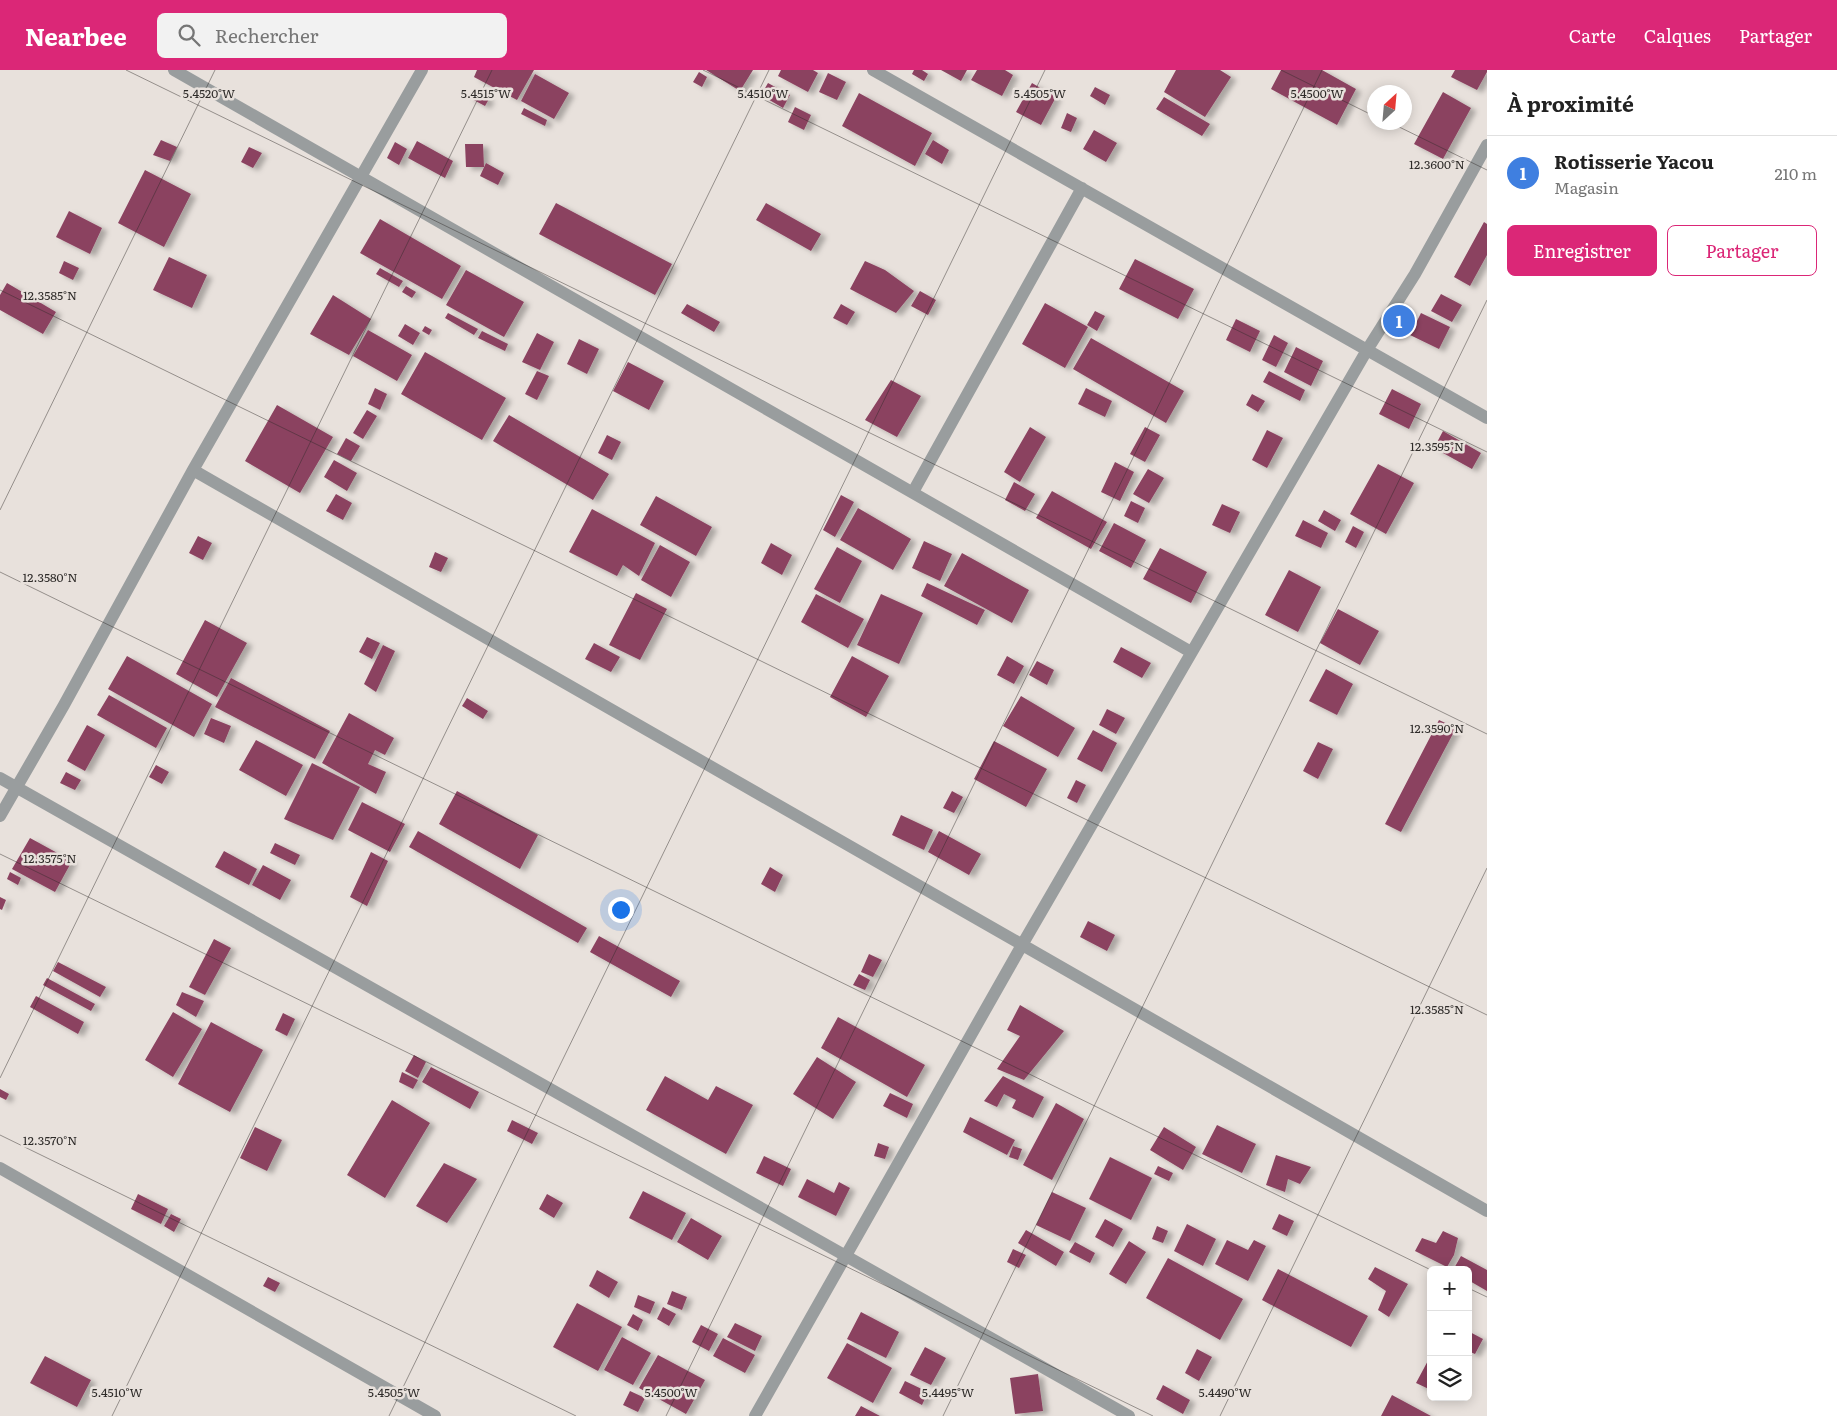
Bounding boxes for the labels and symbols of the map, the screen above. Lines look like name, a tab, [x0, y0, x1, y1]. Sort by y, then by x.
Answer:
text: 5.4520°W	[183, 84, 235, 102]
text: 5.4515°W	[461, 84, 511, 102]
text: 5.4510°W	[737, 84, 789, 102]
text: 5.4505°W	[1014, 84, 1066, 102]
text: 5.4500°W	[1290, 84, 1344, 102]
north arrow	[1367, 85, 1412, 130]
text: 12.3600°N	[1409, 155, 1465, 173]
text: 12.3585°N	[23, 286, 77, 304]
pin: 1	[1383, 302, 1415, 340]
text: 12.3595°N	[1410, 437, 1464, 455]
text: 12.3580°N	[22, 568, 78, 586]
text: 12.3590°N	[1410, 719, 1464, 737]
text: 12.3575°N	[23, 849, 77, 867]
your location	[608, 897, 634, 923]
text: 12.3585°N	[1410, 1000, 1464, 1018]
text: 12.3570°N	[23, 1131, 77, 1149]
text: 5.4510°W	[91, 1383, 143, 1401]
text: 5.4505°W	[368, 1383, 420, 1401]
text: 5.4500°W	[644, 1383, 698, 1401]
text: 5.4495°W	[922, 1383, 974, 1401]
text: 5.4490°W	[1198, 1383, 1252, 1401]

